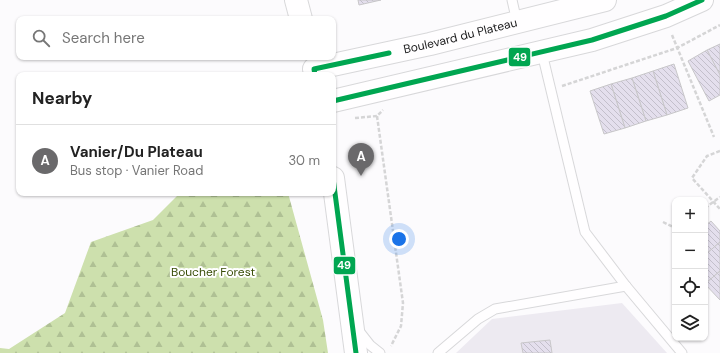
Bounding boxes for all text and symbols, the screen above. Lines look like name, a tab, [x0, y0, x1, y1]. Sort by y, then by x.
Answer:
street label: Boulevard du Plateau	[402, 14, 519, 57]
search box	[16, 16, 336, 60]
icon: search	[30, 27, 52, 49]
text: Search here	[62, 28, 145, 48]
line badge: 49	[508, 47, 531, 67]
text: 49	[513, 50, 527, 64]
text: Nearby	[32, 87, 92, 109]
text: Vanier/Du Plateau	[70, 142, 203, 162]
pin: A	[348, 143, 374, 176]
text: A	[40, 152, 50, 169]
text: 30 m	[288, 152, 320, 169]
text: Bus stop · Vanier Road	[70, 162, 203, 179]
map controls	[672, 197, 708, 341]
button: +	[672, 197, 708, 233]
your location	[389, 229, 409, 249]
button: −	[672, 233, 708, 269]
line badge: 49	[333, 256, 356, 275]
text: 49	[337, 258, 351, 272]
park label: Boucher Forest	[171, 264, 255, 280]
button: locate	[672, 269, 708, 305]
button: layers	[672, 305, 708, 341]

